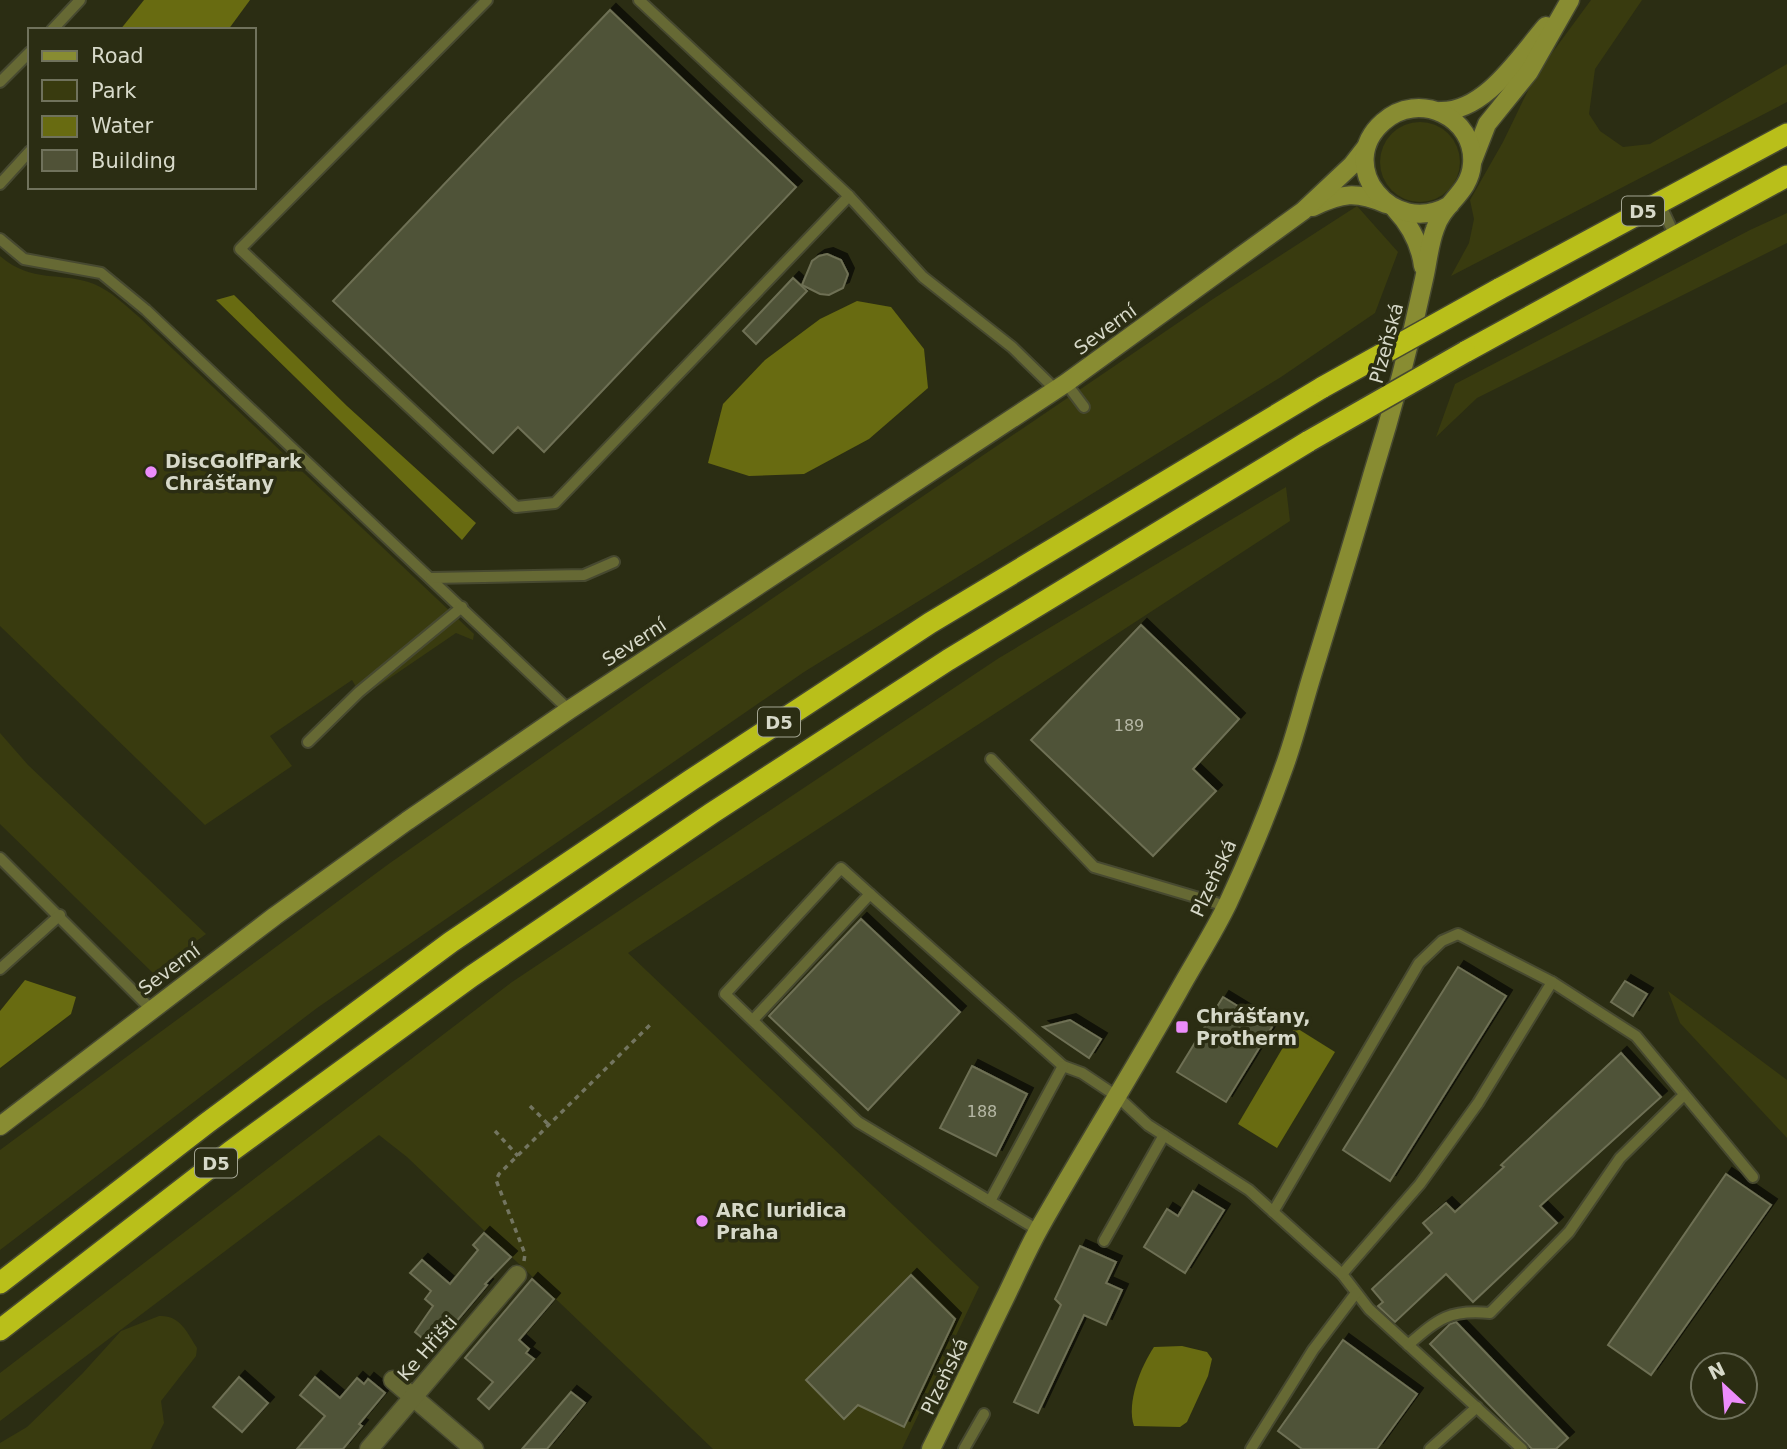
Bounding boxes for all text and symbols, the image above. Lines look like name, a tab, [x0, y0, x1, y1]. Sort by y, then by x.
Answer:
legend	[28, 28, 256, 189]
text: Road	[91, 44, 144, 68]
text: Park	[91, 79, 137, 103]
text: Water	[91, 114, 153, 138]
text: Building	[91, 149, 176, 173]
road number: D5	[1622, 196, 1664, 226]
street label: Severní	[1070, 299, 1141, 359]
street label: Plzeňská	[1365, 300, 1407, 386]
place label: DiscGolfPark Chrášťany	[165, 450, 302, 494]
marker: DiscGolfPark Chrášťany	[143, 464, 159, 480]
street label: Severní	[598, 613, 671, 671]
road number: D5	[758, 708, 800, 736]
house number: 189	[1114, 716, 1144, 735]
street label: Plzeňská	[1186, 836, 1240, 920]
street label: Severní	[134, 938, 205, 999]
place label: Chrášťany, Protherm	[1196, 1005, 1311, 1049]
marker: Chrášťany, Protherm	[1174, 1019, 1190, 1035]
house number: 188	[967, 1102, 997, 1121]
road number: D5	[195, 1148, 237, 1178]
place label: ARC Iuridica Praha	[716, 1199, 847, 1243]
marker: ARC Iuridica Praha	[694, 1213, 710, 1229]
street label: Ke Hřišti	[393, 1311, 461, 1385]
street label: Plzeňská	[916, 1334, 972, 1418]
north arrow	[1689, 1351, 1759, 1421]
text: N	[1705, 1357, 1729, 1384]

